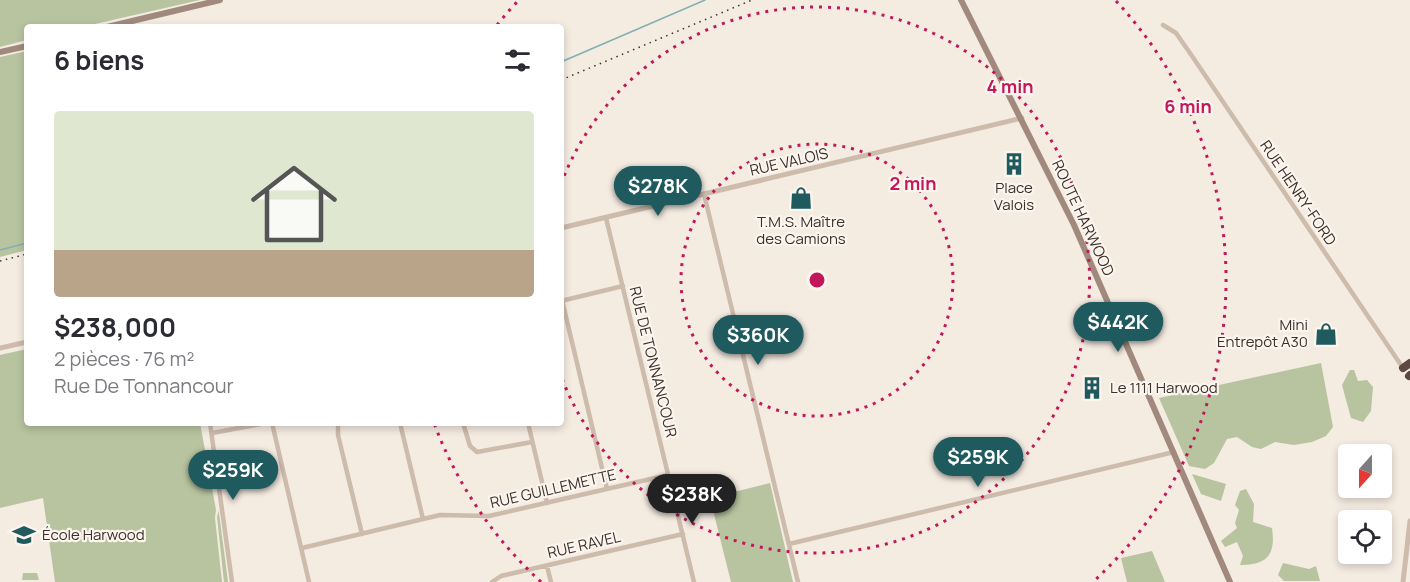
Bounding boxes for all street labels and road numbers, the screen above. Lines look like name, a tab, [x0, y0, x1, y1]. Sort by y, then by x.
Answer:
street label: RUE HENRY-FORD	[1255, 136, 1341, 249]
street label: RUE VALOIS	[748, 142, 830, 181]
street label: ROUTE HARWOOD	[1047, 156, 1120, 279]
street label: RUE DE TONNANCOUR	[625, 284, 682, 440]
street label: RUE GUILLEMETTE	[488, 464, 618, 513]
street label: RUE RAVEL	[545, 526, 623, 563]

